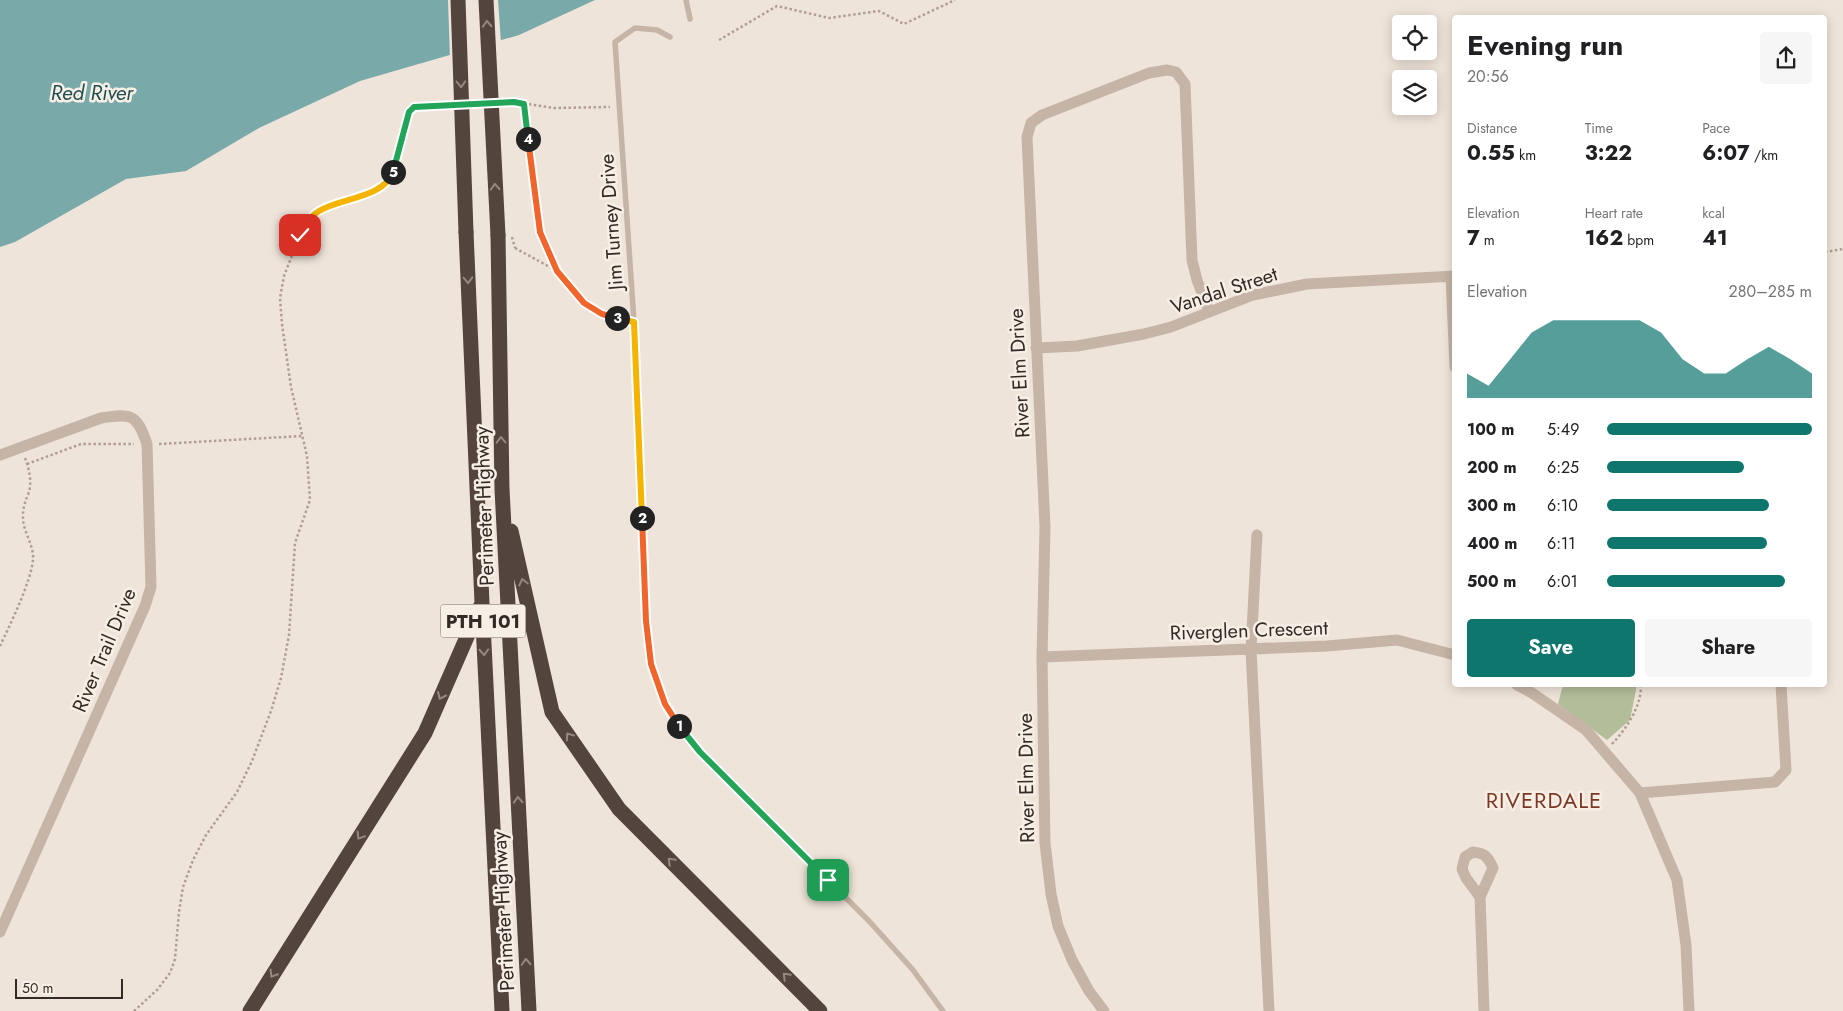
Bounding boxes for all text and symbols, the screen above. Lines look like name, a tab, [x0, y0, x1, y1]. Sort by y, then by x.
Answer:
map controls	[1392, 15, 1437, 115]
button: locate	[1392, 15, 1437, 60]
one-way arrow	[482, 20, 493, 28]
text: Evening run	[1467, 25, 1623, 66]
button: share	[1760, 32, 1812, 84]
text: 20:56	[1467, 65, 1509, 88]
button: layers	[1392, 70, 1437, 115]
water label: Red River	[51, 78, 134, 108]
one-way arrow	[456, 80, 466, 88]
text: Distance	[1467, 118, 1517, 138]
text: Time	[1585, 118, 1613, 138]
text: Pace	[1702, 118, 1730, 138]
pin: 4	[516, 126, 540, 152]
text: 4	[524, 129, 533, 149]
text: 0.55	[1467, 138, 1515, 168]
text: 3:22	[1585, 138, 1632, 168]
text: 6:07	[1702, 138, 1750, 168]
text: km	[1515, 145, 1536, 165]
text: /km	[1750, 145, 1778, 165]
street label: Jim Turney Drive	[592, 153, 631, 294]
pin: 5	[380, 160, 406, 184]
text: 5	[389, 162, 398, 182]
one-way arrow	[490, 182, 501, 190]
text: Elevation	[1467, 203, 1520, 223]
text: Heart rate	[1585, 203, 1643, 223]
text: kcal	[1702, 203, 1725, 223]
pin	[279, 214, 321, 256]
icon: check	[286, 221, 314, 249]
text: 7	[1467, 223, 1480, 253]
text: 162	[1585, 223, 1623, 253]
text: 41	[1702, 223, 1728, 253]
text: m	[1480, 230, 1495, 250]
text: bpm	[1623, 230, 1654, 250]
street label: Vandal Street	[1167, 260, 1281, 321]
one-way arrow	[463, 277, 474, 285]
text: Elevation	[1467, 280, 1527, 303]
text: 280–285 m	[1729, 280, 1812, 303]
pin: 3	[604, 306, 630, 330]
street label: River Elm Drive	[1002, 307, 1037, 439]
text: 3	[613, 308, 622, 328]
text: 100 m	[1467, 418, 1514, 441]
text: 5:49	[1547, 418, 1579, 441]
street label: Perimeter Highway	[467, 425, 502, 586]
one-way arrow	[496, 436, 506, 444]
text: 200 m	[1467, 456, 1517, 479]
text: 6:25	[1547, 456, 1579, 479]
text: 300 m	[1467, 494, 1516, 517]
text: 6:10	[1547, 494, 1578, 517]
pin: 2	[630, 506, 654, 530]
text: 2	[638, 508, 647, 528]
text: 400 m	[1467, 532, 1517, 555]
text: 6:11	[1547, 532, 1575, 555]
text: 500 m	[1467, 570, 1516, 593]
text: 6:01	[1547, 570, 1578, 593]
one-way arrow	[518, 577, 529, 586]
street label: River Trail Drive	[65, 584, 144, 717]
road number: PTH 101	[440, 604, 526, 638]
street label: Riverglen Crescent	[1169, 613, 1329, 648]
button: Save	[1467, 619, 1635, 677]
button: Share	[1645, 619, 1812, 677]
one-way arrow	[479, 649, 490, 657]
one-way arrow	[436, 691, 447, 700]
street label: River Elm Drive	[1011, 713, 1042, 843]
pin: 1	[666, 714, 692, 738]
text: 1	[676, 716, 683, 736]
one-way arrow	[566, 732, 575, 741]
district label: RIVERDALE	[1486, 784, 1602, 816]
one-way arrow	[512, 796, 523, 804]
street label: Perimeter Highway	[485, 830, 522, 992]
one-way arrow	[356, 831, 366, 840]
one-way arrow	[668, 858, 677, 867]
pin	[807, 859, 849, 901]
icon: arrive	[814, 866, 842, 894]
one-way arrow	[521, 958, 531, 966]
one-way arrow	[270, 968, 280, 977]
one-way arrow	[783, 973, 792, 982]
scale bar	[15, 976, 122, 999]
text: 50 m	[22, 978, 53, 998]

